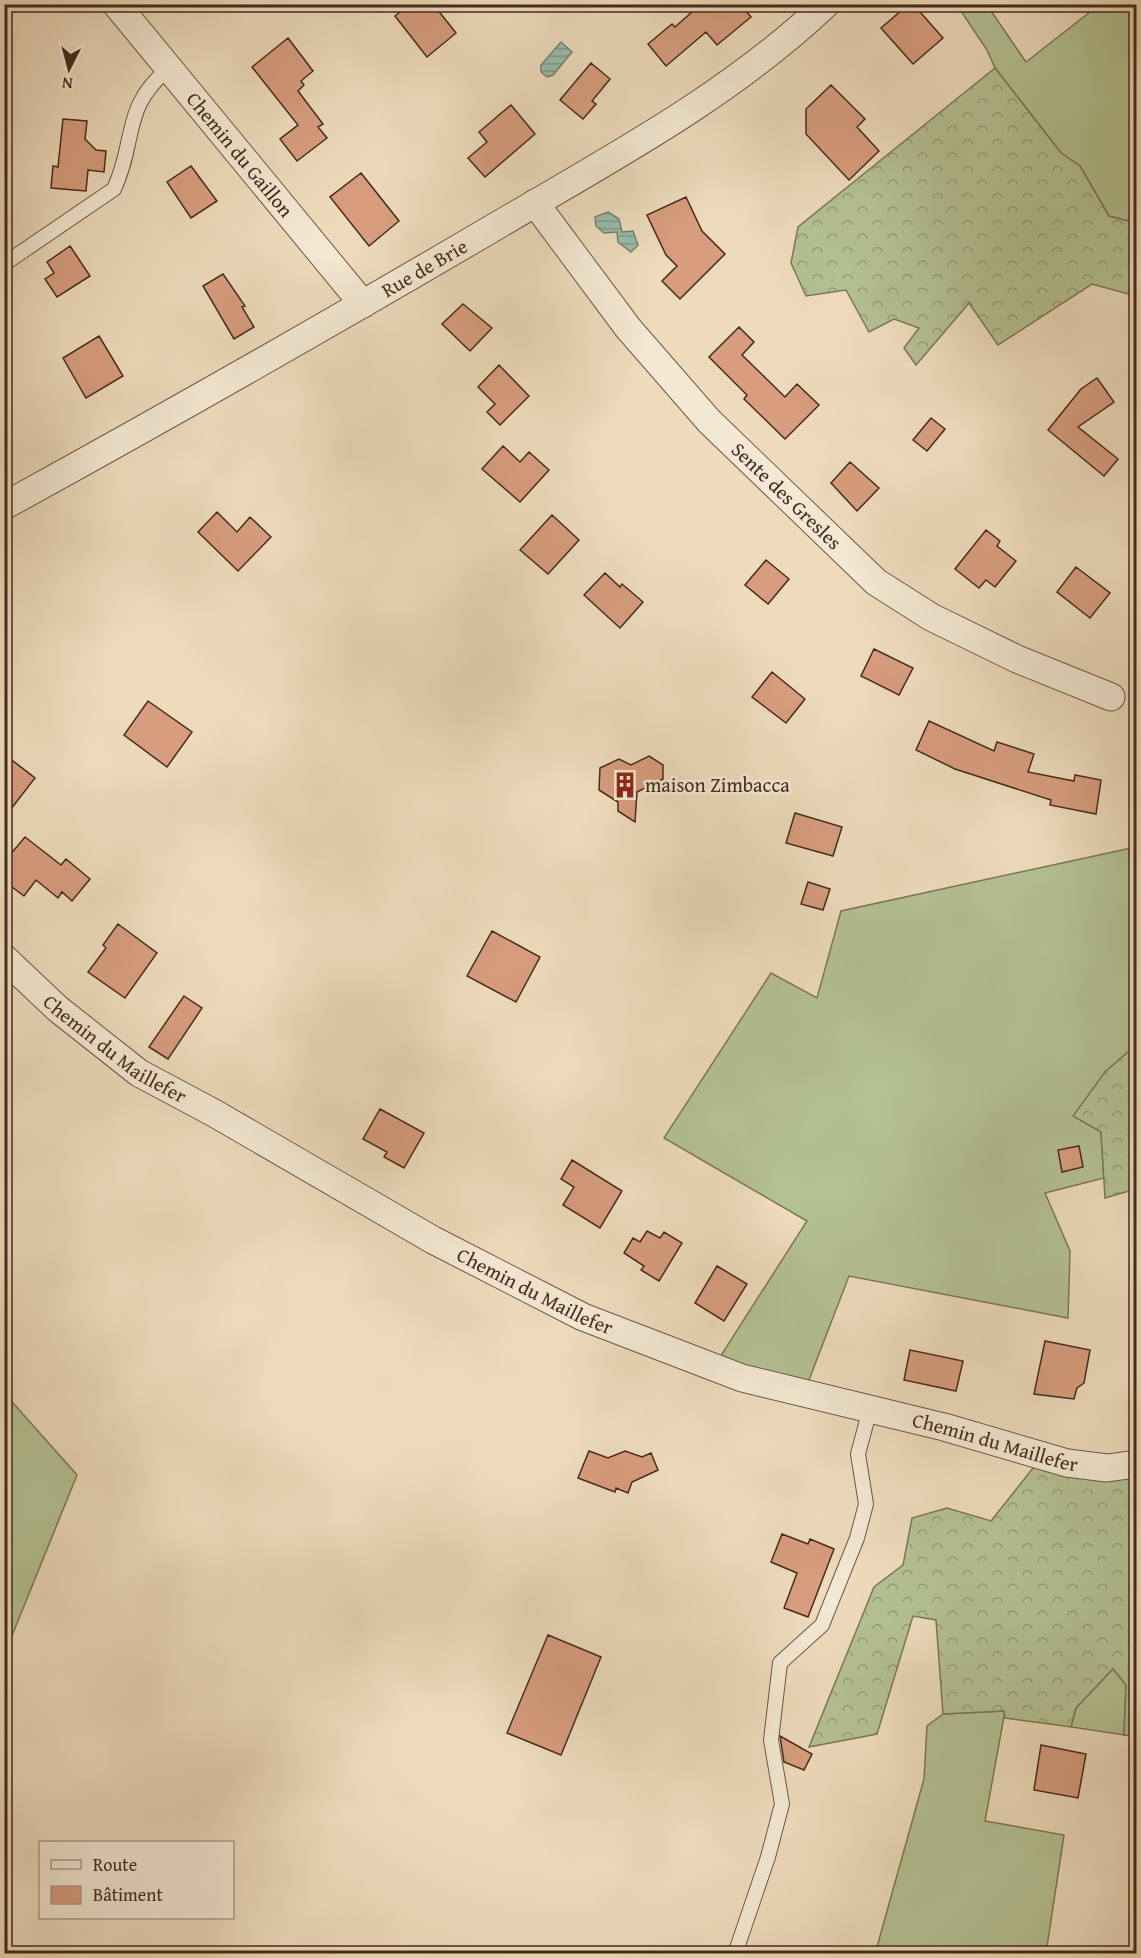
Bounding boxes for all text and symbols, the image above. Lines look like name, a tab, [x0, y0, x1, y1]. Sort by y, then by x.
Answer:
north arrow	[39, 39, 99, 99]
text: N	[61, 71, 74, 96]
street label: Chemin du Gaillon	[180, 85, 301, 223]
street label: Rue de Brie	[376, 231, 473, 304]
street label: Sente des Gresles	[725, 435, 849, 556]
building icon: maison Zimbacca	[610, 770, 640, 800]
place label: maison Zimbacca	[645, 770, 790, 799]
street label: Chemin du Maillefer	[37, 987, 192, 1110]
street label: Chemin du Maillefer	[452, 1240, 618, 1341]
street label: Chemin du Maillefer	[910, 1405, 1080, 1478]
legend	[39, 1841, 234, 1919]
text: Route	[93, 1851, 137, 1878]
text: Bâtiment	[93, 1881, 163, 1908]

